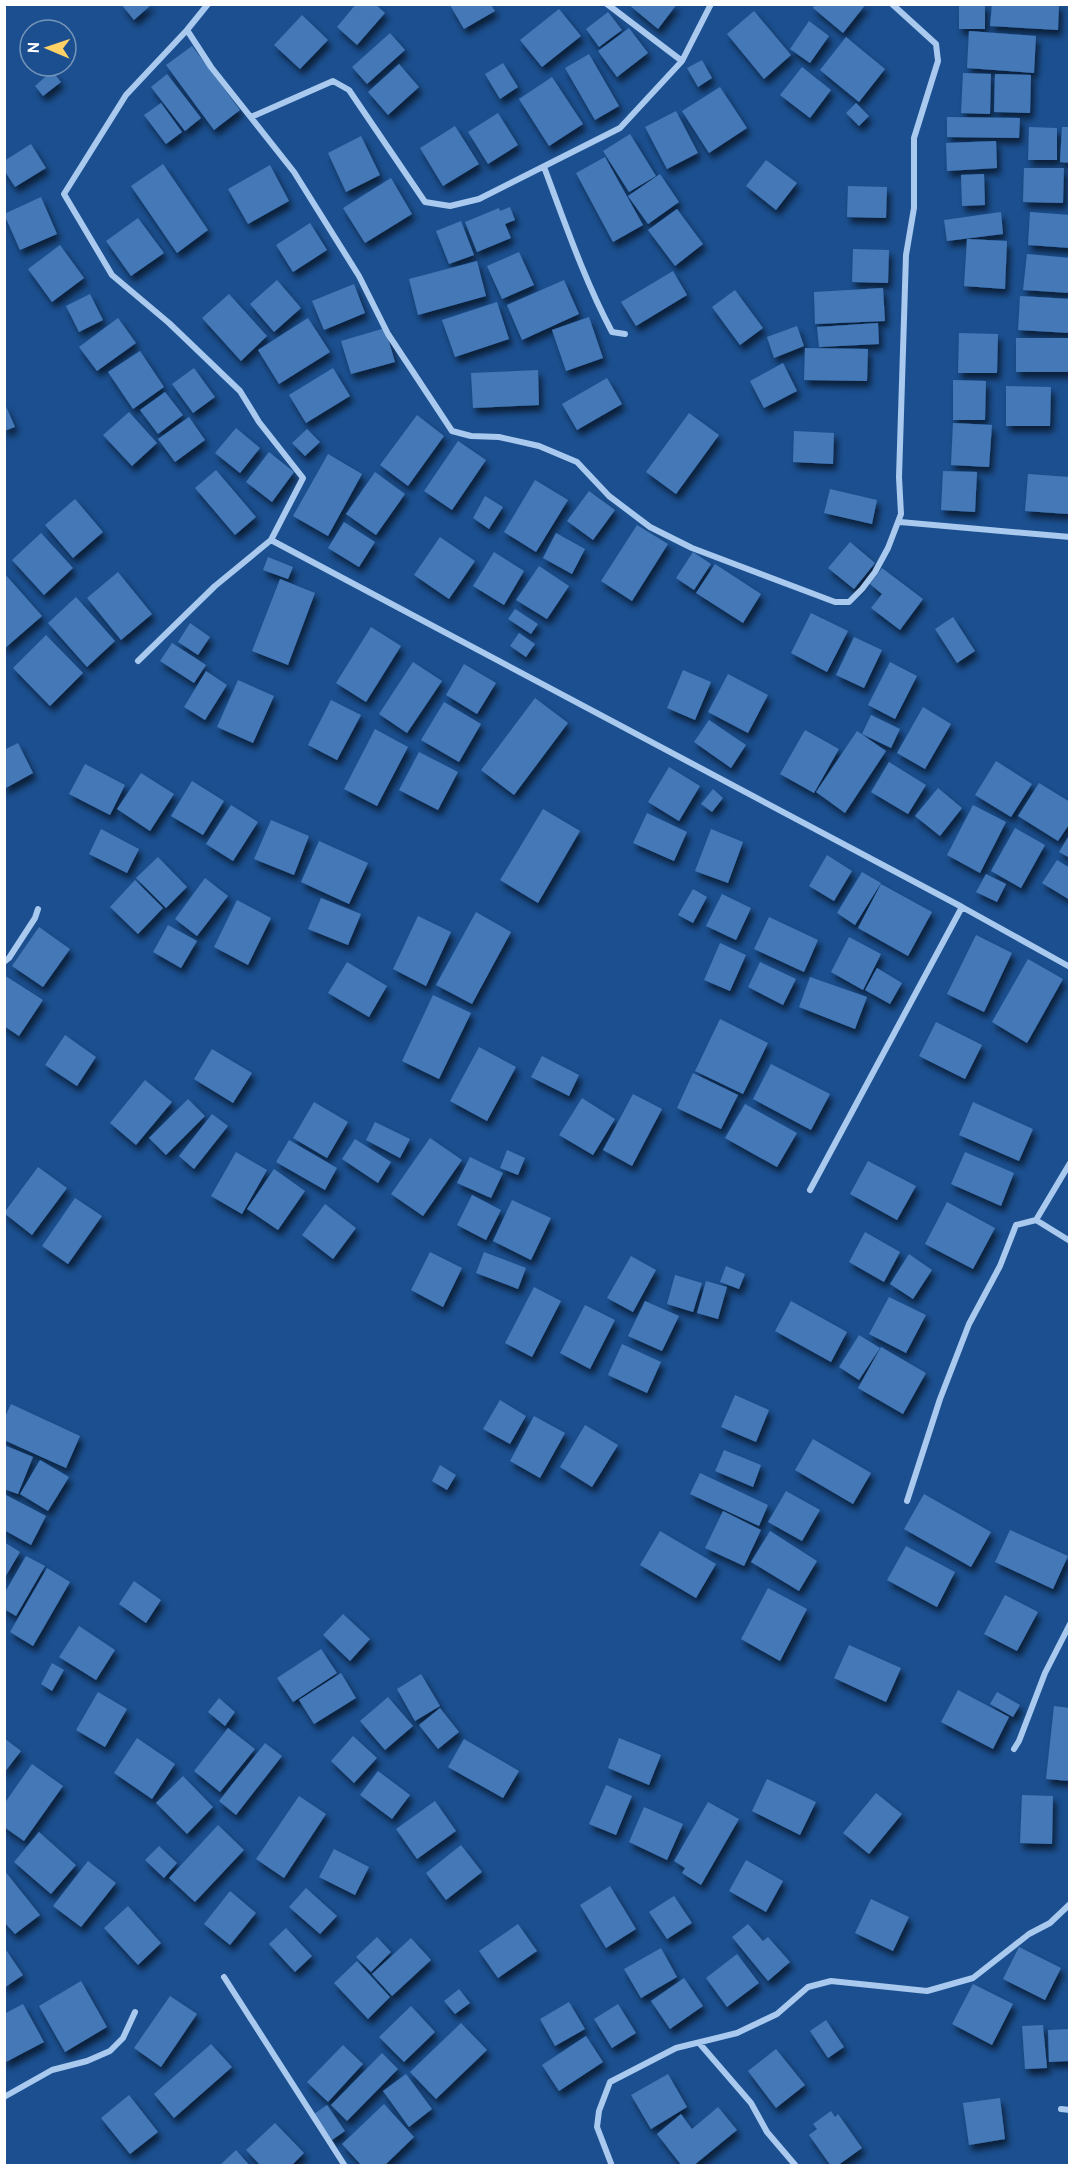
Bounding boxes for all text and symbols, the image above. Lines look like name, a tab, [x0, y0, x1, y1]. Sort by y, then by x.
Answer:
north arrow	[18, 18, 78, 78]
text: N	[25, 41, 45, 54]

